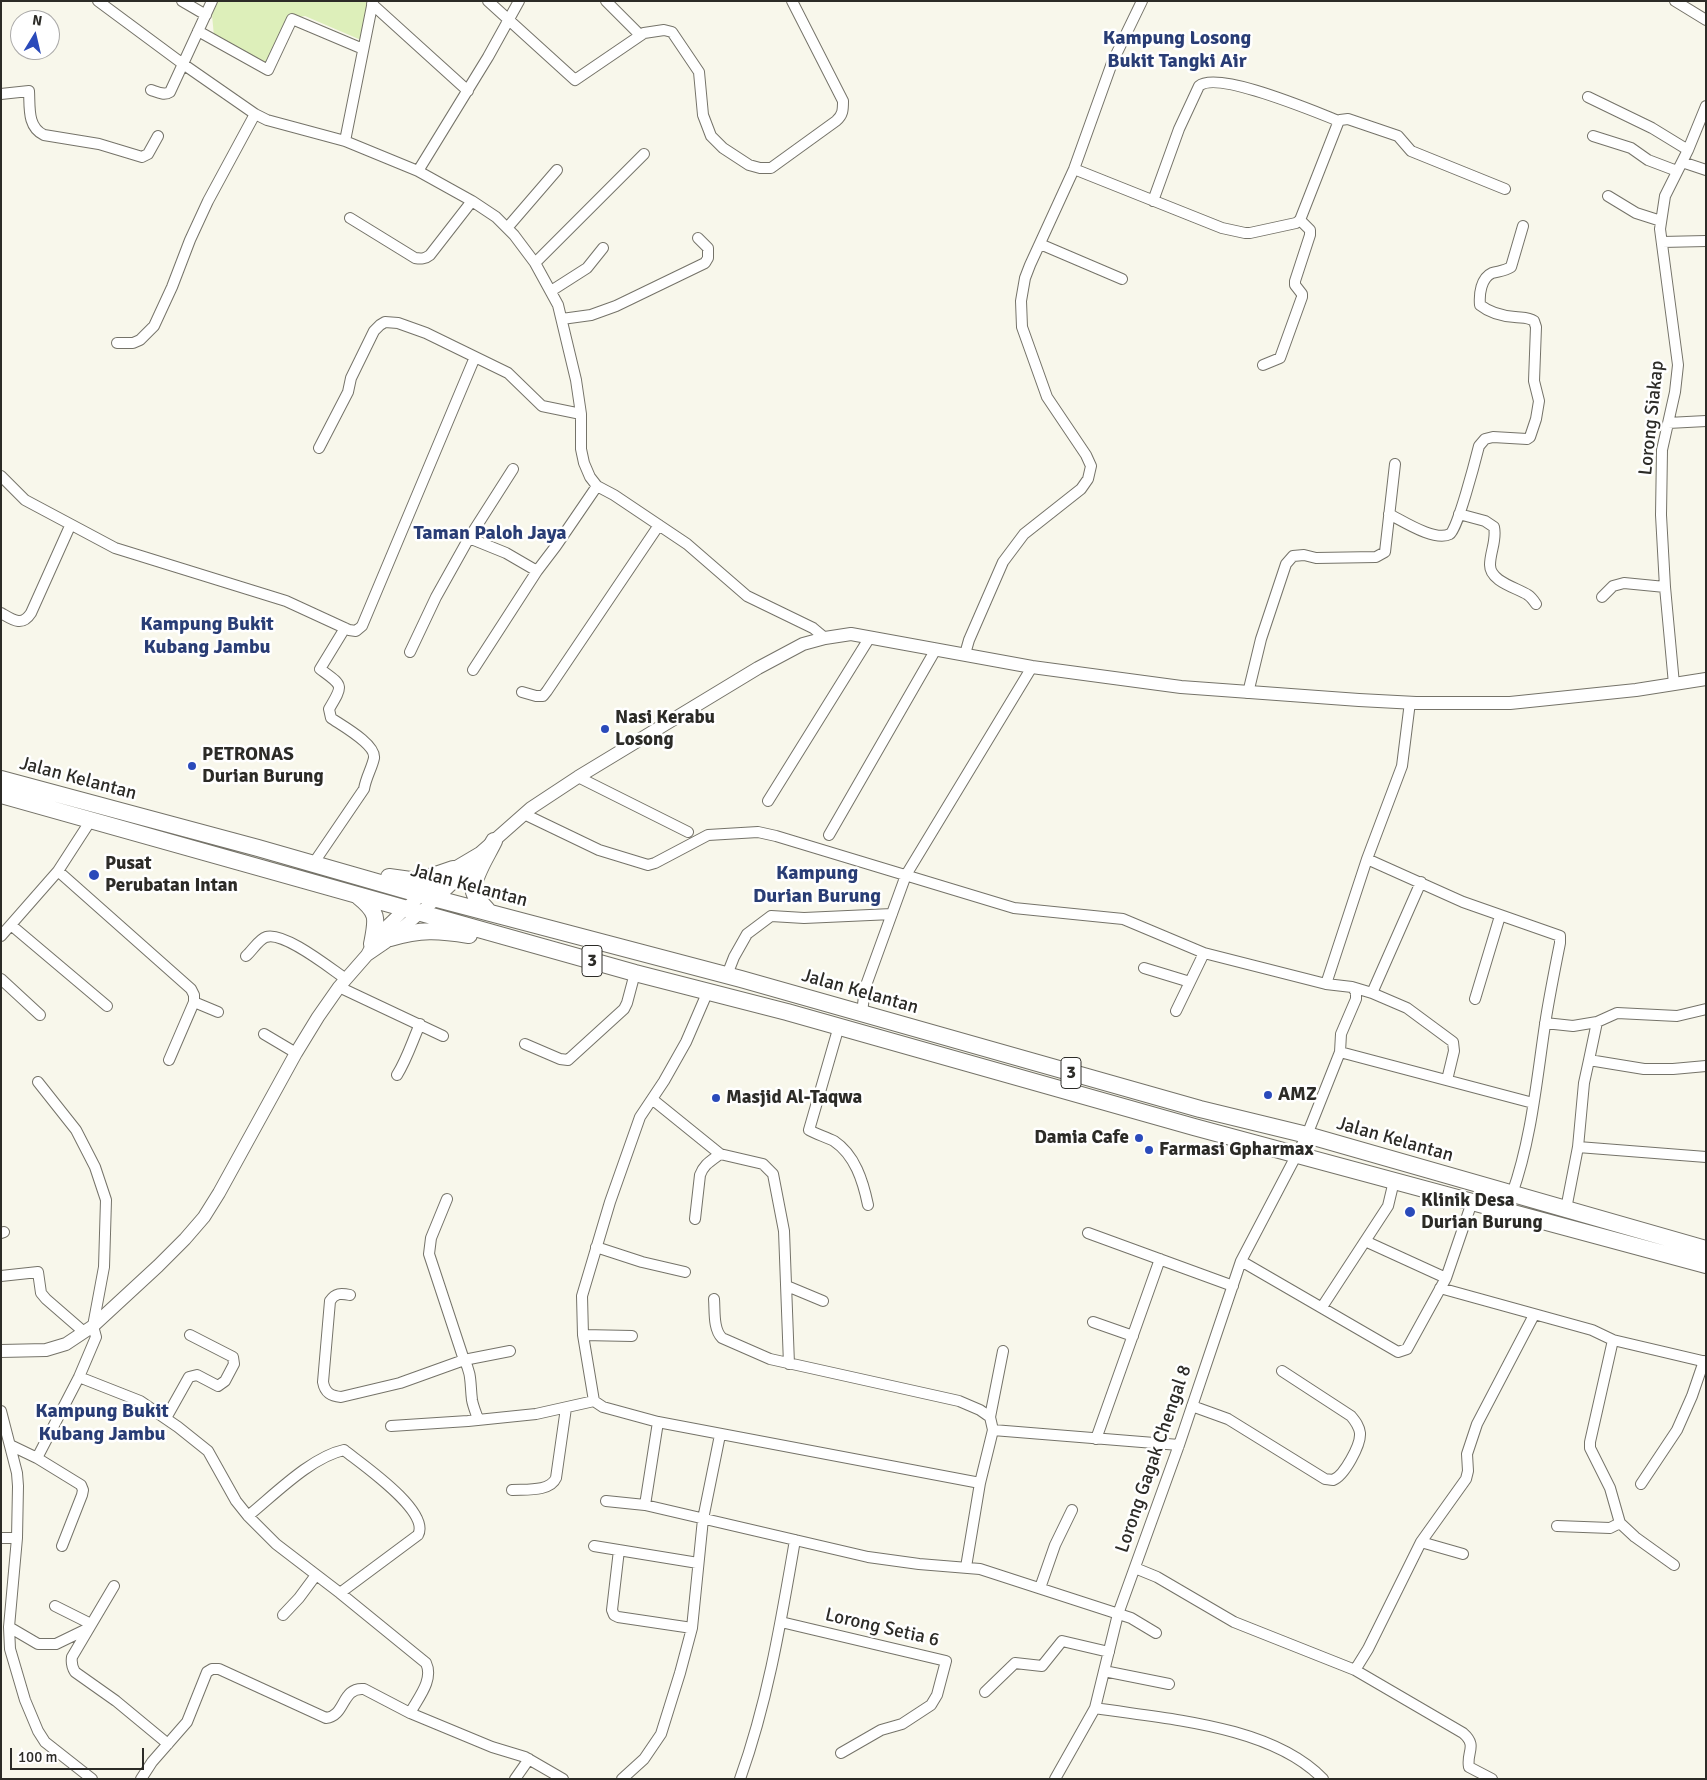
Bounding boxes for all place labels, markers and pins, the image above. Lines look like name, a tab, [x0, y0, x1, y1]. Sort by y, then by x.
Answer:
place label: Nasi Kerabu Losong	[615, 707, 715, 751]
marker: Nasi Kerabu Losong	[599, 723, 611, 735]
place label: PETRONAS Durian Burung	[202, 744, 324, 788]
marker: PETRONAS Durian Burung	[186, 760, 198, 772]
place label: Pusat Perubatan Intan	[105, 853, 238, 897]
marker: Pusat Perubatan Intan	[87, 868, 101, 882]
place label: AMZ	[1278, 1084, 1317, 1106]
place label: Masjid Al-Taqwa	[726, 1087, 862, 1109]
marker: AMZ	[1262, 1089, 1274, 1101]
marker: Masjid Al-Taqwa	[710, 1092, 722, 1104]
place label: Damia Cafe	[1034, 1127, 1129, 1149]
marker: Damia Cafe	[1133, 1132, 1145, 1144]
place label: Farmasi Gpharmax	[1159, 1139, 1314, 1161]
marker: Farmasi Gpharmax	[1143, 1144, 1155, 1156]
place label: Klinik Desa Durian Burung	[1421, 1190, 1543, 1234]
marker: Klinik Desa Durian Burung	[1403, 1205, 1417, 1219]

